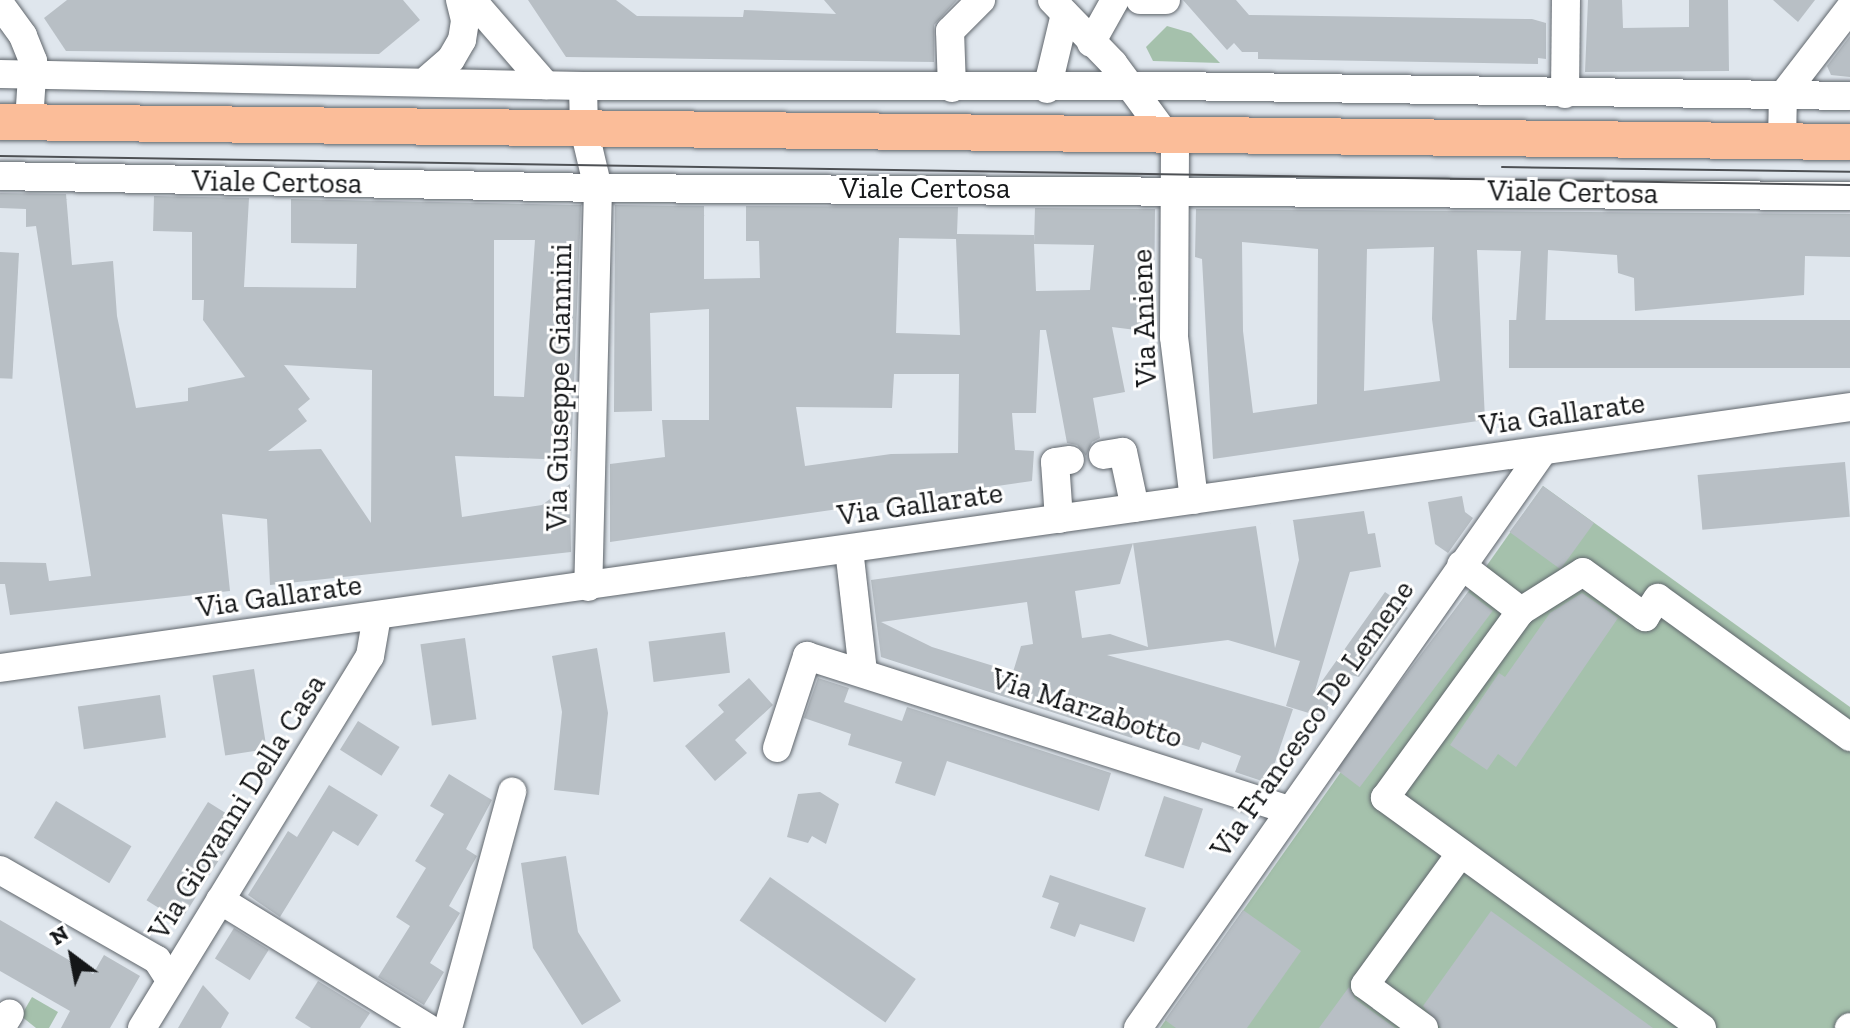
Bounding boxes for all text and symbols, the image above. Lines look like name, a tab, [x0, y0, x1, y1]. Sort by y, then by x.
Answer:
street label: Viale Certosa	[191, 163, 363, 201]
street label: Viale Certosa	[840, 170, 1010, 206]
street label: Viale Certosa	[1487, 173, 1659, 211]
street label: Via Giuseppe Giannini	[538, 243, 580, 531]
street label: Via Aniene	[1124, 248, 1164, 388]
street label: Via Gallarate	[1477, 385, 1647, 443]
street label: Via Gallarate	[835, 475, 1005, 533]
street label: Via Gallarate	[194, 567, 364, 625]
street label: Via Francesco De Lemene	[1202, 573, 1422, 865]
street label: Via Marzabotto	[987, 660, 1187, 756]
street label: Via Giovanni Della Casa	[141, 668, 333, 946]
north arrow	[32, 916, 112, 996]
text: N	[45, 919, 73, 951]

